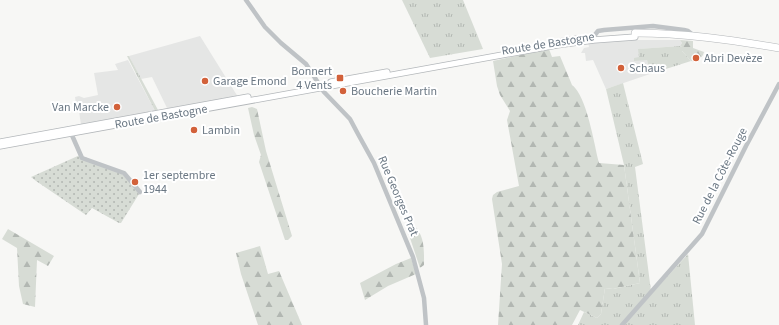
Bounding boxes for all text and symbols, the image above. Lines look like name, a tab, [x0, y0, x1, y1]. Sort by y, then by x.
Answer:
street label: Route de Bastogne	[500, 28, 596, 60]
place label: Abri Devèze	[704, 50, 763, 67]
marker: Abri Devèze	[691, 53, 701, 63]
place label: Schaus	[629, 60, 665, 77]
place label: Bonnert 4 Vents	[291, 63, 332, 94]
marker: Schaus	[616, 63, 626, 73]
place label: Garage Emond	[213, 73, 287, 90]
marker: Bonnert 4 Vents	[335, 73, 345, 83]
marker: Garage Emond	[200, 76, 210, 86]
place label: Boucherie Martin	[351, 83, 437, 100]
marker: Boucherie Martin	[338, 86, 348, 96]
place label: Van Marcke	[52, 99, 109, 116]
street label: Route de Bastogne	[113, 100, 209, 134]
marker: Van Marcke	[112, 102, 122, 112]
place label: Lambin	[202, 122, 240, 139]
marker: Lambin	[189, 125, 199, 135]
street label: Rue de la Côte-Rouge	[688, 125, 752, 227]
street label: Rue Georges Prat	[373, 153, 423, 239]
place label: 1er septembre 1944	[143, 167, 215, 198]
marker: 1er septembre 1944	[130, 177, 140, 187]

